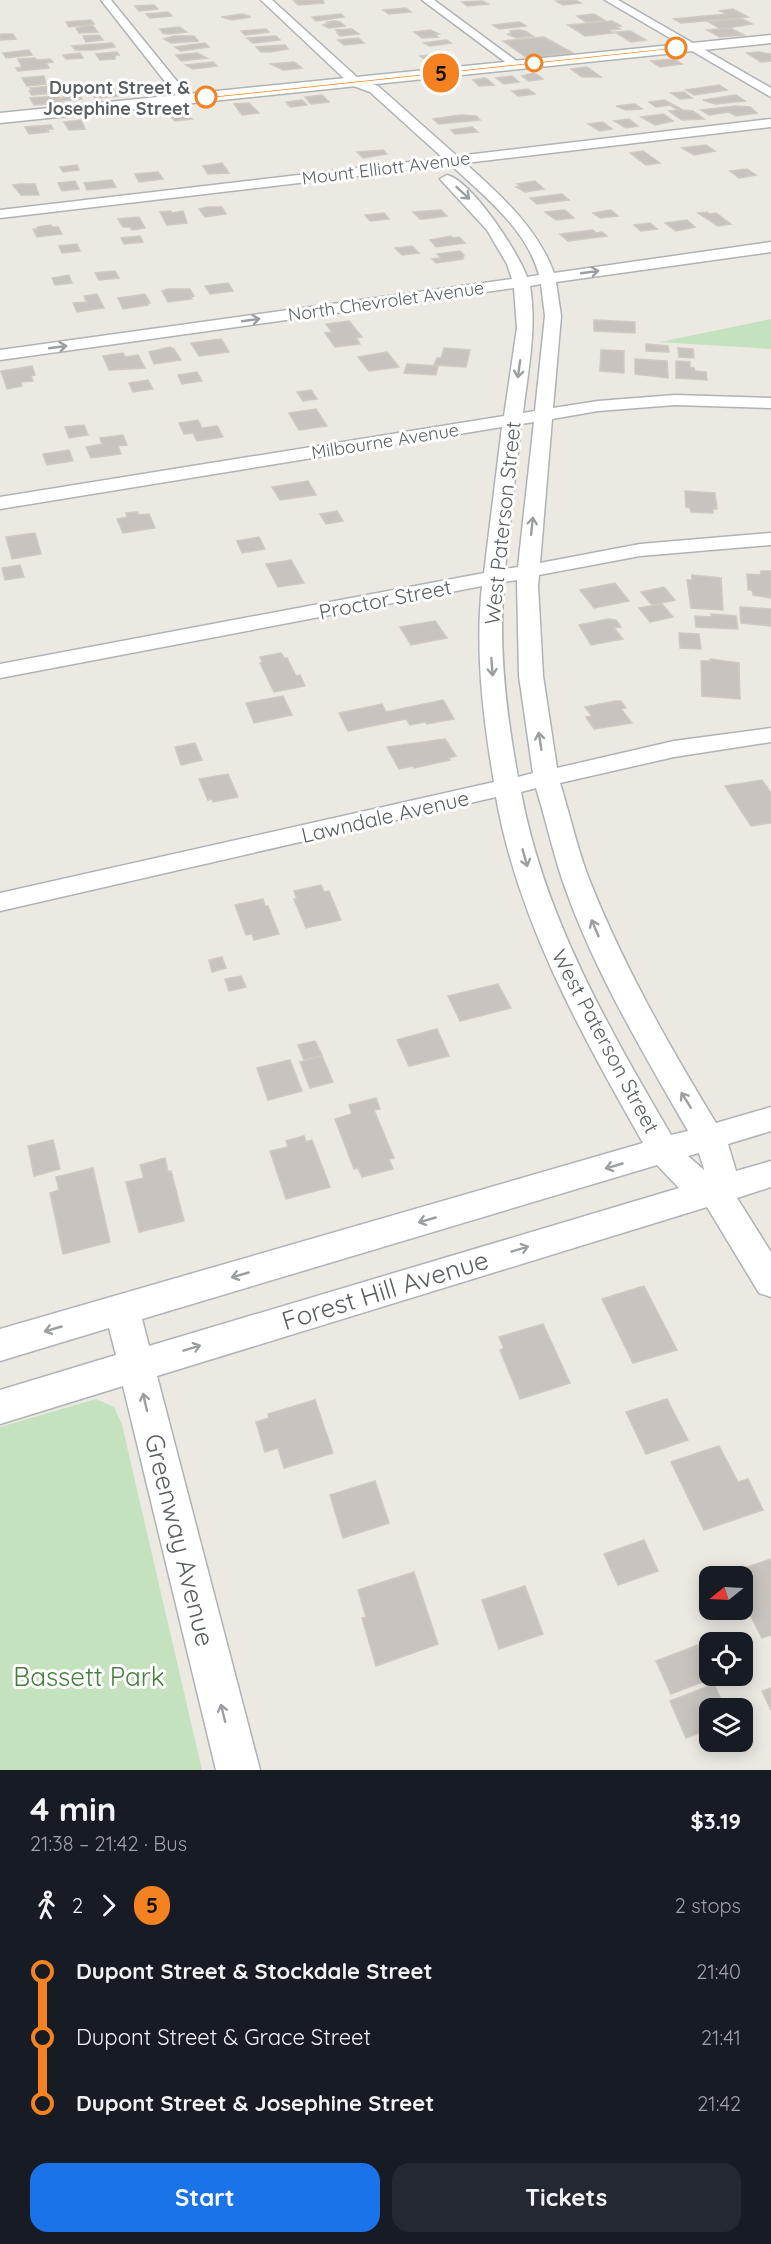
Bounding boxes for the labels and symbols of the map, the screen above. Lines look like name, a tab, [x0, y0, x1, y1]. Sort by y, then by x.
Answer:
unlabelled marker	[665, 37, 687, 59]
line badge: 5	[422, 54, 460, 92]
unlabelled marker	[525, 54, 543, 72]
place label: Dupont Street & Josephine Street	[43, 76, 190, 120]
marker: Dupont Street & Josephine Street	[195, 86, 217, 108]
street label: Mount Elliott Avenue	[301, 146, 471, 190]
one-way arrow	[455, 186, 470, 200]
one-way arrow	[579, 267, 599, 278]
street label: North Chevrolet Avenue	[286, 276, 486, 326]
one-way arrow	[241, 314, 260, 325]
one-way arrow	[48, 341, 67, 352]
one-way arrow	[514, 358, 525, 378]
street label: Milbourne Avenue	[310, 418, 460, 464]
street label: West Paterson Street	[478, 420, 526, 626]
one-way arrow	[527, 517, 538, 537]
street label: Proctor Street	[316, 573, 454, 625]
one-way arrow	[486, 656, 497, 676]
one-way arrow	[535, 732, 546, 752]
street label: Lawndale Avenue	[299, 784, 471, 848]
one-way arrow	[520, 849, 531, 868]
one-way arrow	[589, 919, 600, 938]
street label: West Paterson Street	[547, 945, 665, 1137]
one-way arrow	[680, 1092, 692, 1109]
one-way arrow	[605, 1161, 624, 1172]
one-way arrow	[418, 1215, 437, 1226]
street label: Forest Hill Avenue	[278, 1243, 492, 1337]
one-way arrow	[510, 1243, 529, 1254]
one-way arrow	[231, 1270, 250, 1281]
one-way arrow	[43, 1324, 62, 1336]
one-way arrow	[182, 1342, 201, 1353]
one-way arrow	[139, 1393, 151, 1412]
street label: Greenway Avenue	[138, 1430, 222, 1650]
north arrow	[699, 1566, 753, 1620]
park label: Bassett Park	[13, 1660, 165, 1693]
one-way arrow	[217, 1704, 229, 1723]

